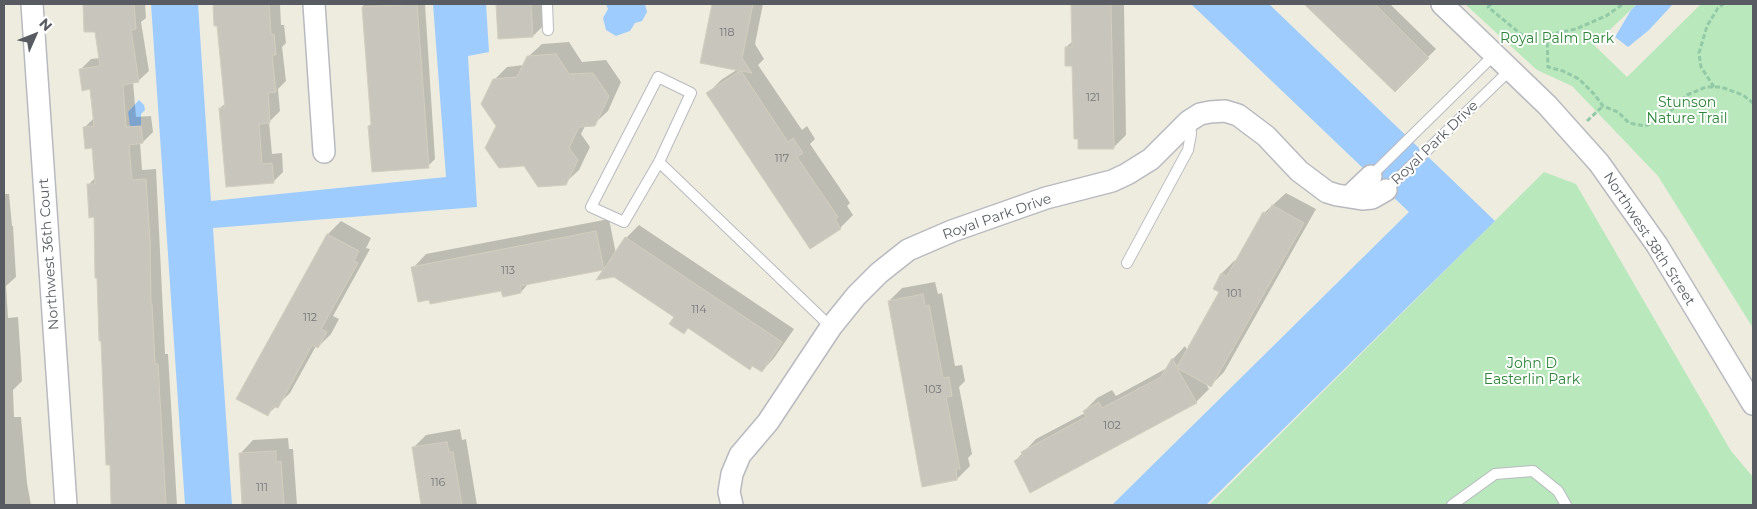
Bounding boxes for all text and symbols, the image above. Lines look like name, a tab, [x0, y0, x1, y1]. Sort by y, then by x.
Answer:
north arrow	[10, 10, 60, 60]
text: N	[35, 14, 56, 35]
house number: 118	[720, 26, 734, 40]
park label: Royal Palm Park	[1500, 31, 1614, 47]
house number: 121	[1086, 91, 1100, 105]
park label: Stunson Nature Trail	[1647, 95, 1727, 128]
street label: Royal Park Drive	[1388, 97, 1482, 189]
house number: 117	[775, 152, 789, 166]
street label: Northwest 38th Street	[1600, 169, 1698, 309]
street label: Northwest 36th Court	[35, 177, 63, 331]
street label: Royal Park Drive	[940, 190, 1054, 244]
house number: 113	[501, 264, 515, 278]
house number: 101	[1226, 287, 1242, 301]
house number: 114	[691, 303, 707, 317]
house number: 112	[303, 311, 317, 325]
park label: John D Easterlin Park	[1484, 356, 1580, 388]
house number: 103	[924, 383, 942, 397]
house number: 102	[1103, 419, 1121, 433]
house number: 116	[431, 476, 445, 490]
house number: 111	[256, 481, 268, 495]

